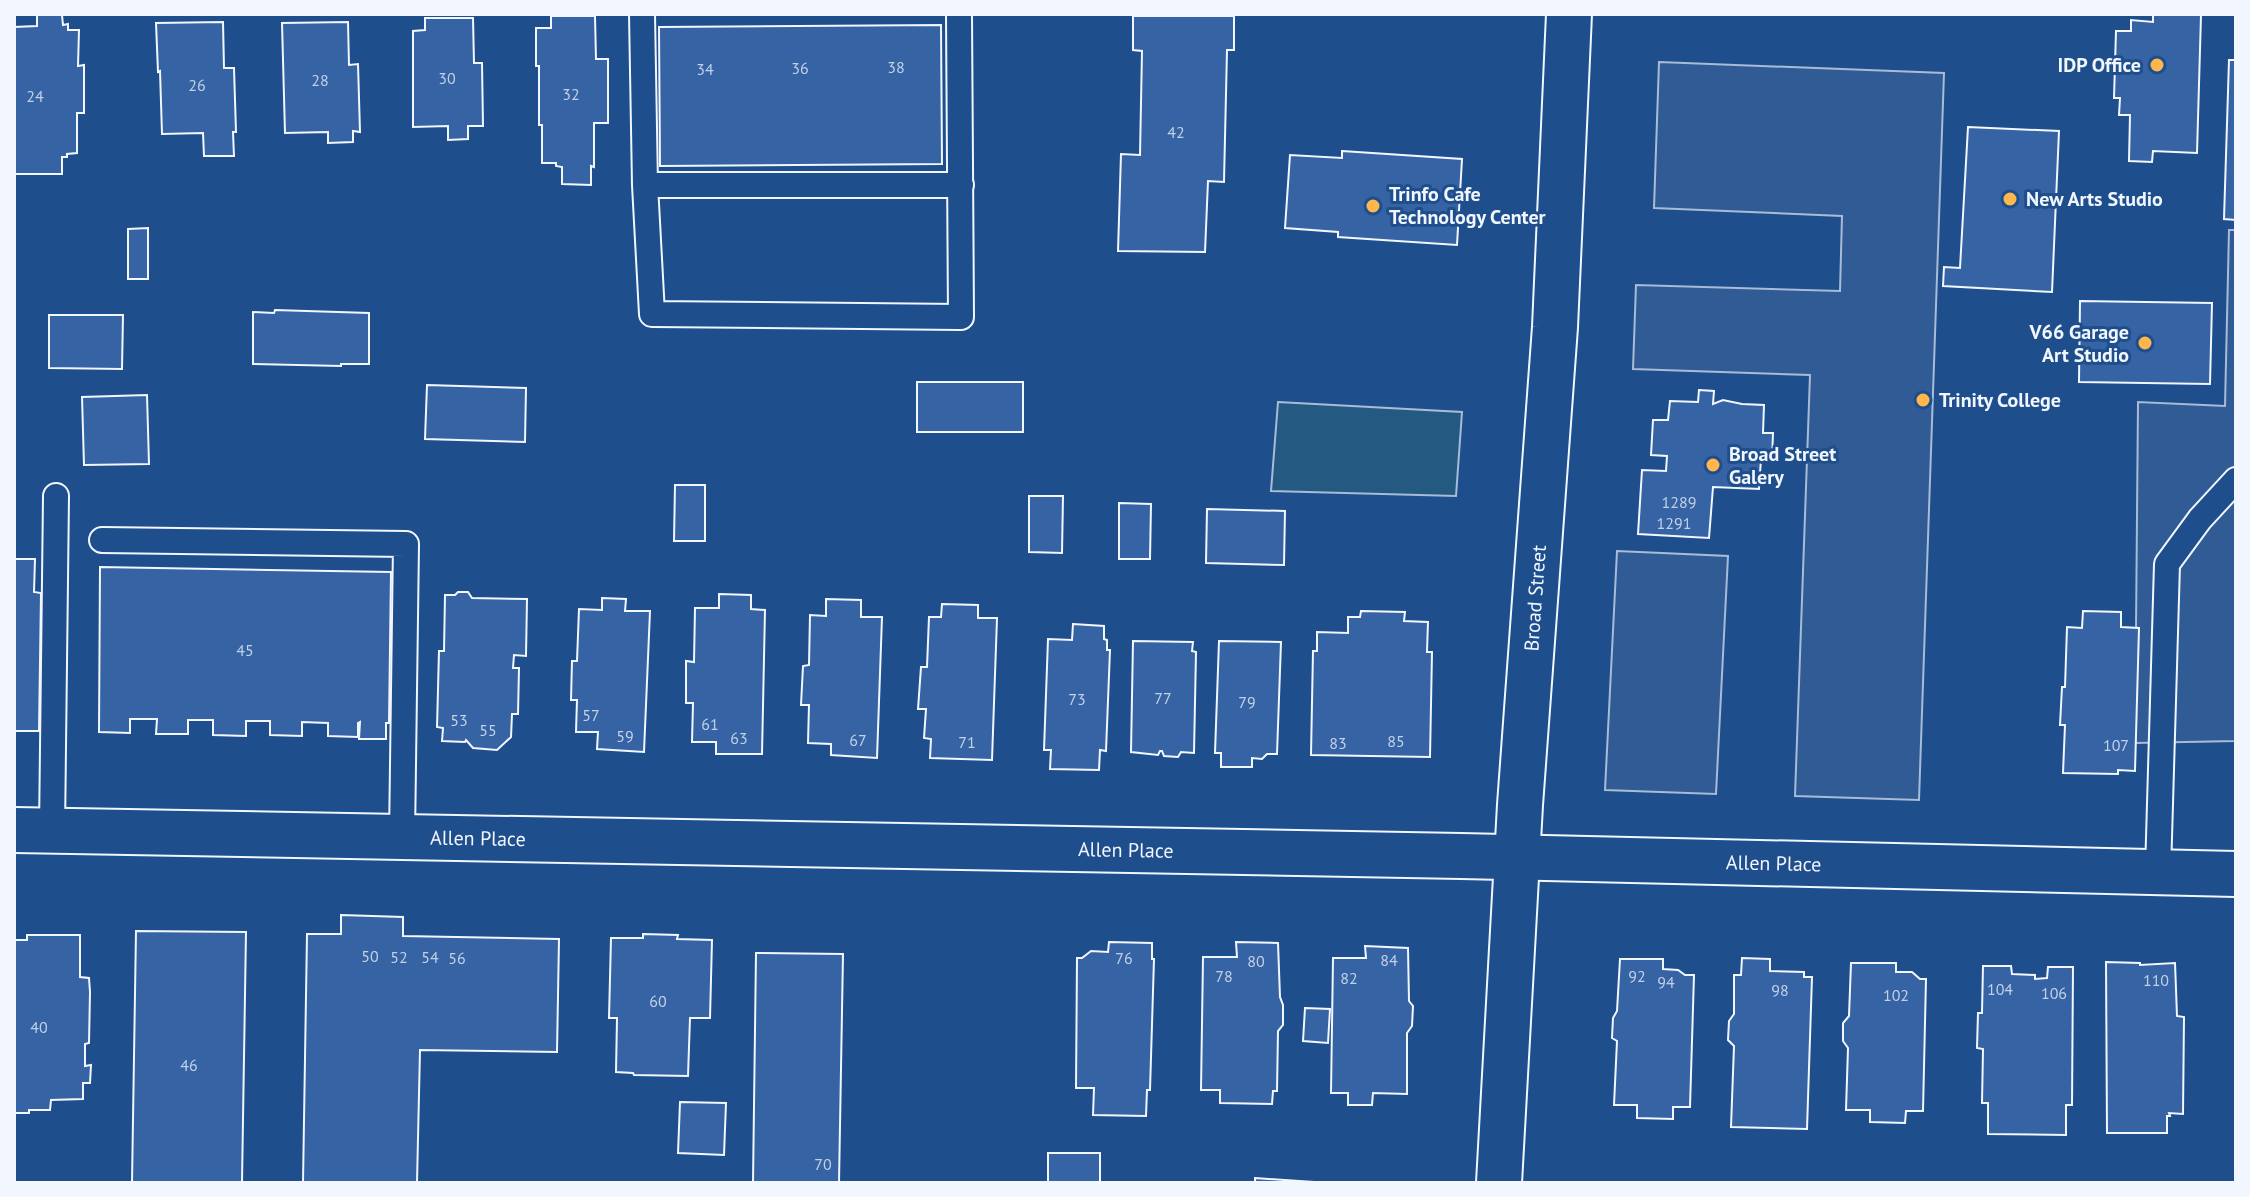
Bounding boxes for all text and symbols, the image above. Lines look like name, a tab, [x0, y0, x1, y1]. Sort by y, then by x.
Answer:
place label: IDP Office	[2058, 52, 2141, 78]
marker: IDP Office	[2148, 56, 2166, 74]
house number: 38	[887, 57, 905, 77]
house number: 36	[791, 58, 809, 78]
house number: 34	[696, 59, 714, 79]
house number: 30	[438, 68, 456, 88]
house number: 28	[311, 70, 329, 90]
house number: 26	[188, 75, 206, 95]
house number: 32	[562, 84, 580, 104]
house number: 24	[26, 86, 44, 106]
house number: 42	[1167, 122, 1185, 142]
place label: Trinfo Cafe Technology Center	[1389, 181, 1546, 230]
place label: New Arts Studio	[2026, 186, 2163, 212]
marker: New Arts Studio	[2001, 190, 2019, 208]
marker: Trinfo Cafe Technology Center	[1364, 197, 1382, 215]
place label: V66 Garage Art Studio	[2029, 319, 2129, 368]
marker: V66 Garage Art Studio	[2136, 334, 2154, 352]
place label: Trinity College	[1939, 387, 2061, 413]
marker: Trinity College	[1914, 391, 1932, 409]
place label: Broad Street Galery	[1729, 441, 1836, 490]
marker: Broad Street Galery	[1704, 456, 1722, 474]
house number: 1289	[1662, 492, 1696, 512]
house number: 1291	[1657, 513, 1691, 533]
street label: Broad Street	[1518, 544, 1552, 652]
house number: 45	[236, 640, 254, 660]
house number: 77	[1154, 688, 1172, 708]
house number: 73	[1068, 689, 1086, 709]
house number: 79	[1238, 692, 1256, 712]
house number: 57	[582, 705, 600, 725]
house number: 53	[450, 710, 468, 730]
house number: 61	[701, 714, 719, 734]
house number: 55	[479, 720, 497, 740]
house number: 59	[616, 726, 634, 746]
house number: 63	[730, 728, 748, 748]
house number: 67	[849, 730, 867, 750]
house number: 85	[1387, 731, 1405, 751]
house number: 71	[958, 732, 976, 752]
house number: 83	[1329, 733, 1347, 753]
house number: 107	[2103, 735, 2129, 755]
street label: Allen Place	[430, 824, 526, 852]
street label: Allen Place	[1078, 836, 1174, 864]
street label: Allen Place	[1726, 849, 1822, 877]
house number: 50	[361, 946, 379, 966]
house number: 52	[390, 947, 408, 967]
house number: 54	[421, 947, 439, 967]
house number: 56	[448, 948, 466, 968]
house number: 76	[1115, 948, 1133, 968]
house number: 84	[1380, 950, 1398, 970]
house number: 80	[1247, 951, 1265, 971]
house number: 78	[1215, 966, 1233, 986]
house number: 92	[1628, 966, 1646, 986]
house number: 82	[1340, 968, 1358, 988]
house number: 110	[2143, 970, 2169, 990]
house number: 94	[1657, 972, 1675, 992]
house number: 104	[1987, 979, 2013, 999]
house number: 98	[1771, 980, 1789, 1000]
house number: 106	[2041, 983, 2067, 1003]
house number: 102	[1883, 985, 1909, 1005]
house number: 60	[649, 991, 667, 1011]
house number: 40	[30, 1017, 48, 1037]
house number: 46	[180, 1055, 198, 1075]
house number: 70	[814, 1154, 832, 1174]

